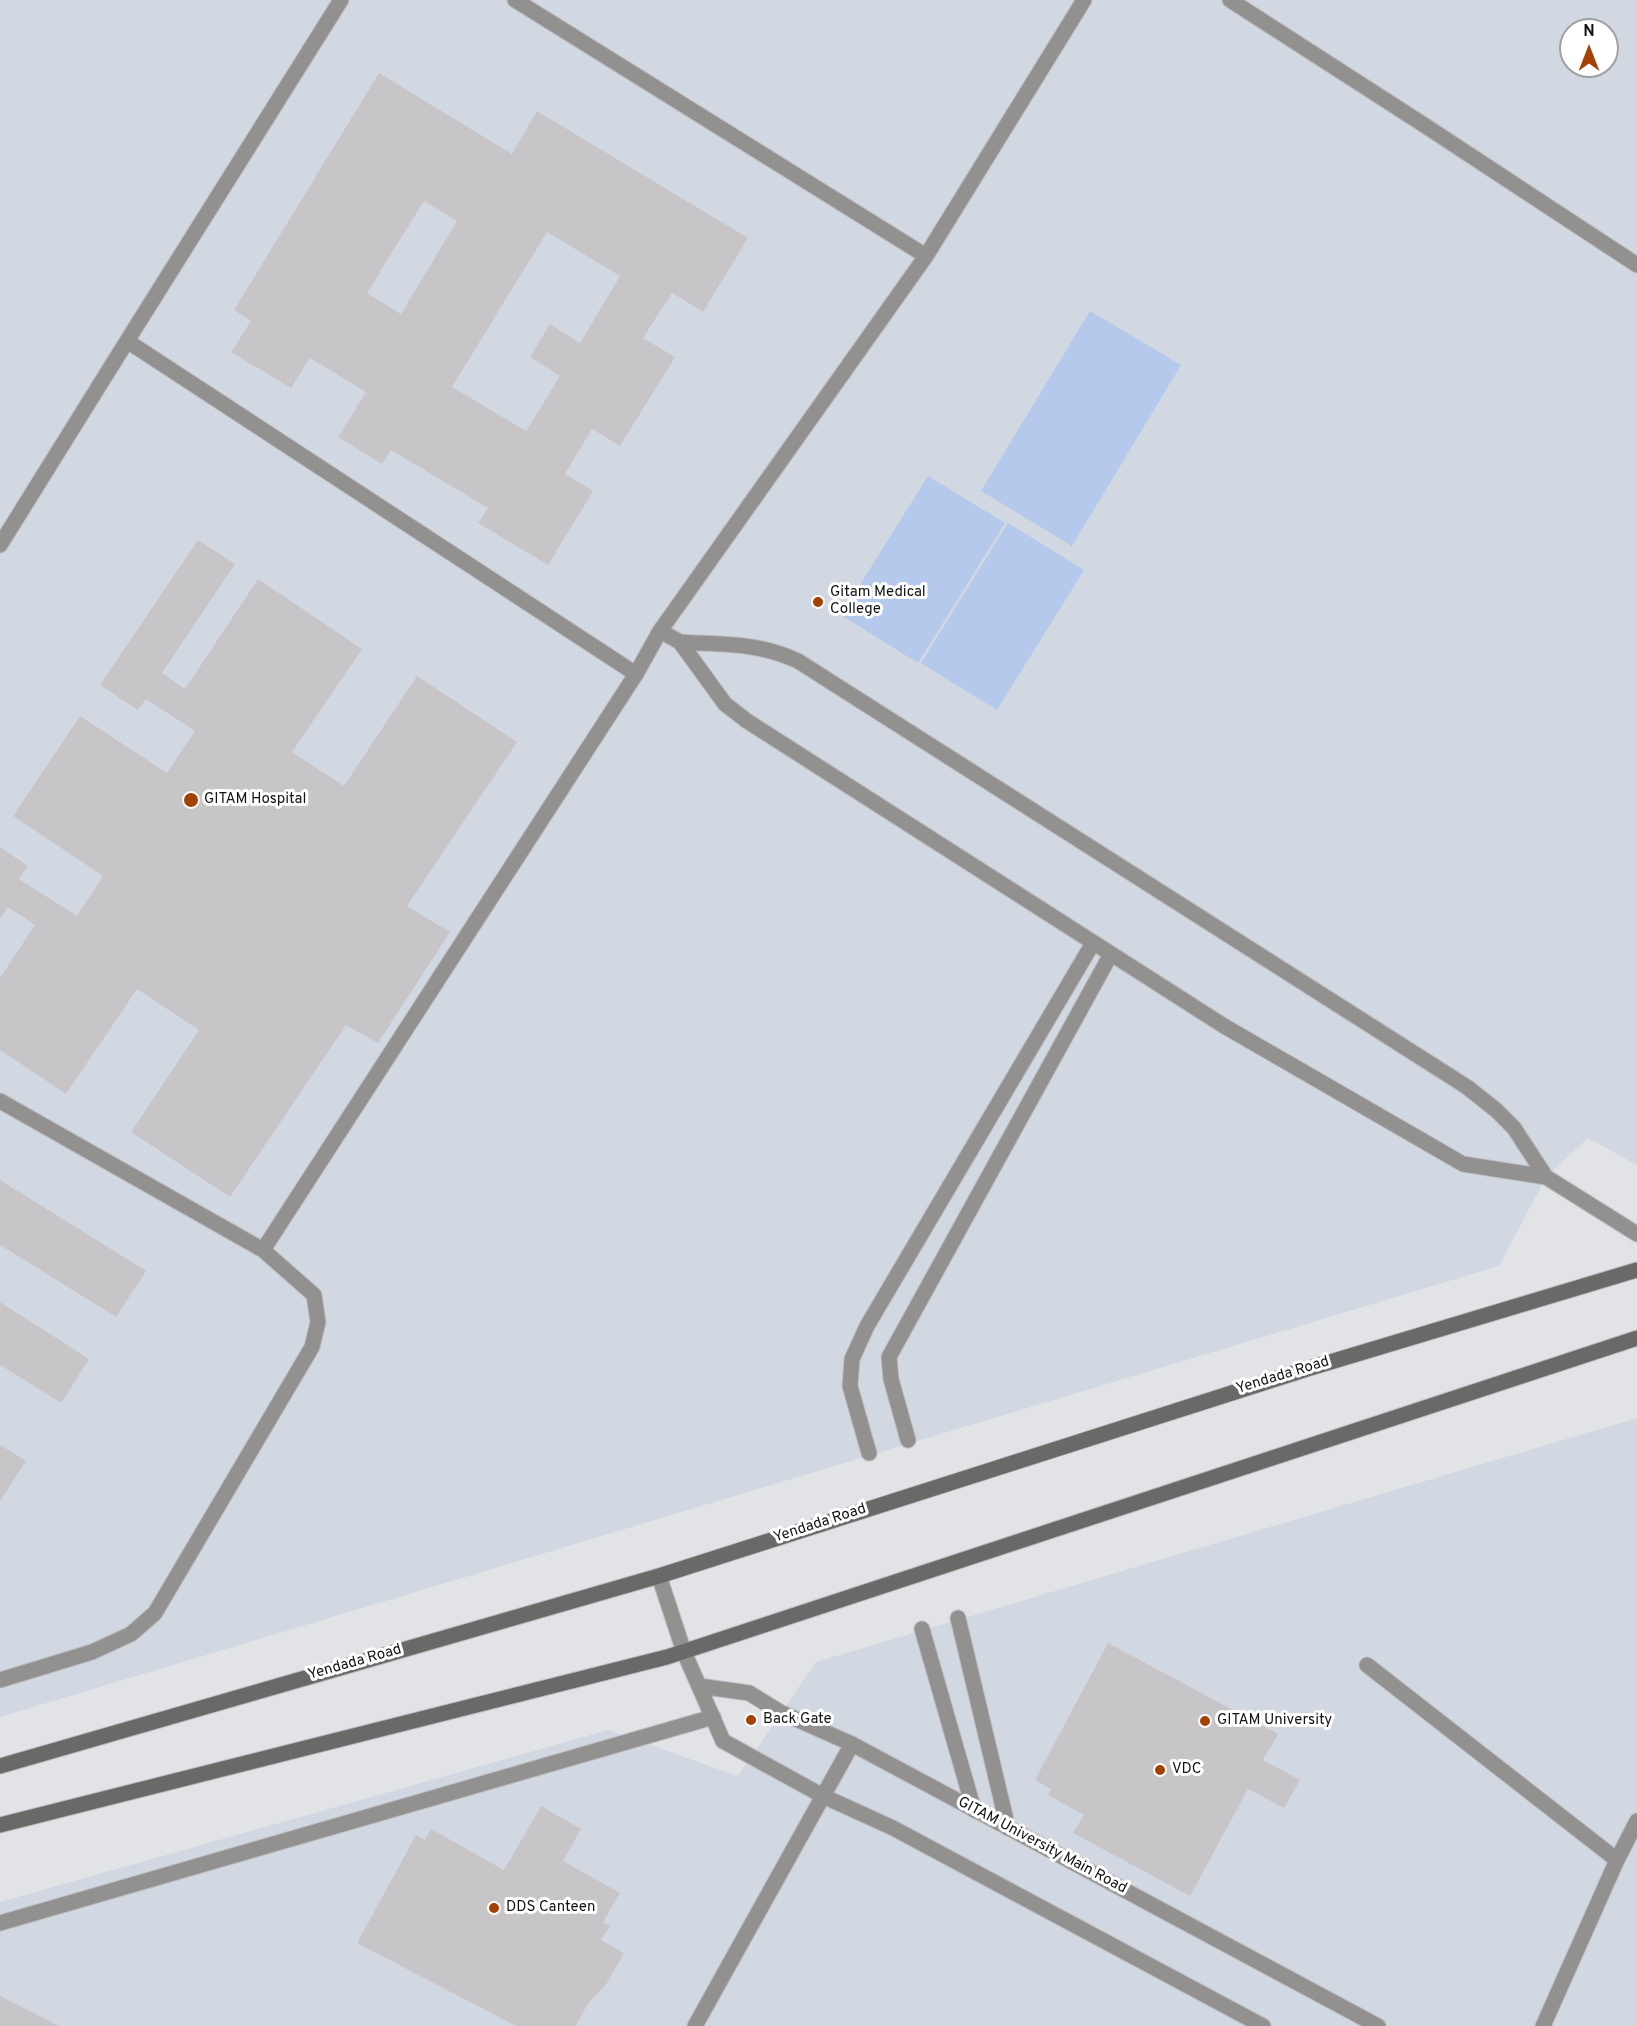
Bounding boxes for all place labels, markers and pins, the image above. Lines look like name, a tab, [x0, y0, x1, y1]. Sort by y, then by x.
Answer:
place label: Gitam Medical College	[830, 584, 926, 619]
marker: Gitam Medical College	[811, 595, 825, 609]
marker: GITAM Hospital	[182, 791, 200, 809]
place label: GITAM Hospital	[204, 791, 306, 809]
place label: Back Gate	[763, 1711, 832, 1729]
place label: GITAM University	[1217, 1712, 1332, 1730]
marker: Back Gate	[744, 1713, 758, 1727]
marker: GITAM University	[1198, 1714, 1212, 1728]
place label: VDC	[1172, 1761, 1201, 1779]
marker: VDC	[1153, 1763, 1167, 1777]
place label: DDS Canteen	[506, 1899, 595, 1917]
marker: DDS Canteen	[487, 1901, 501, 1915]

